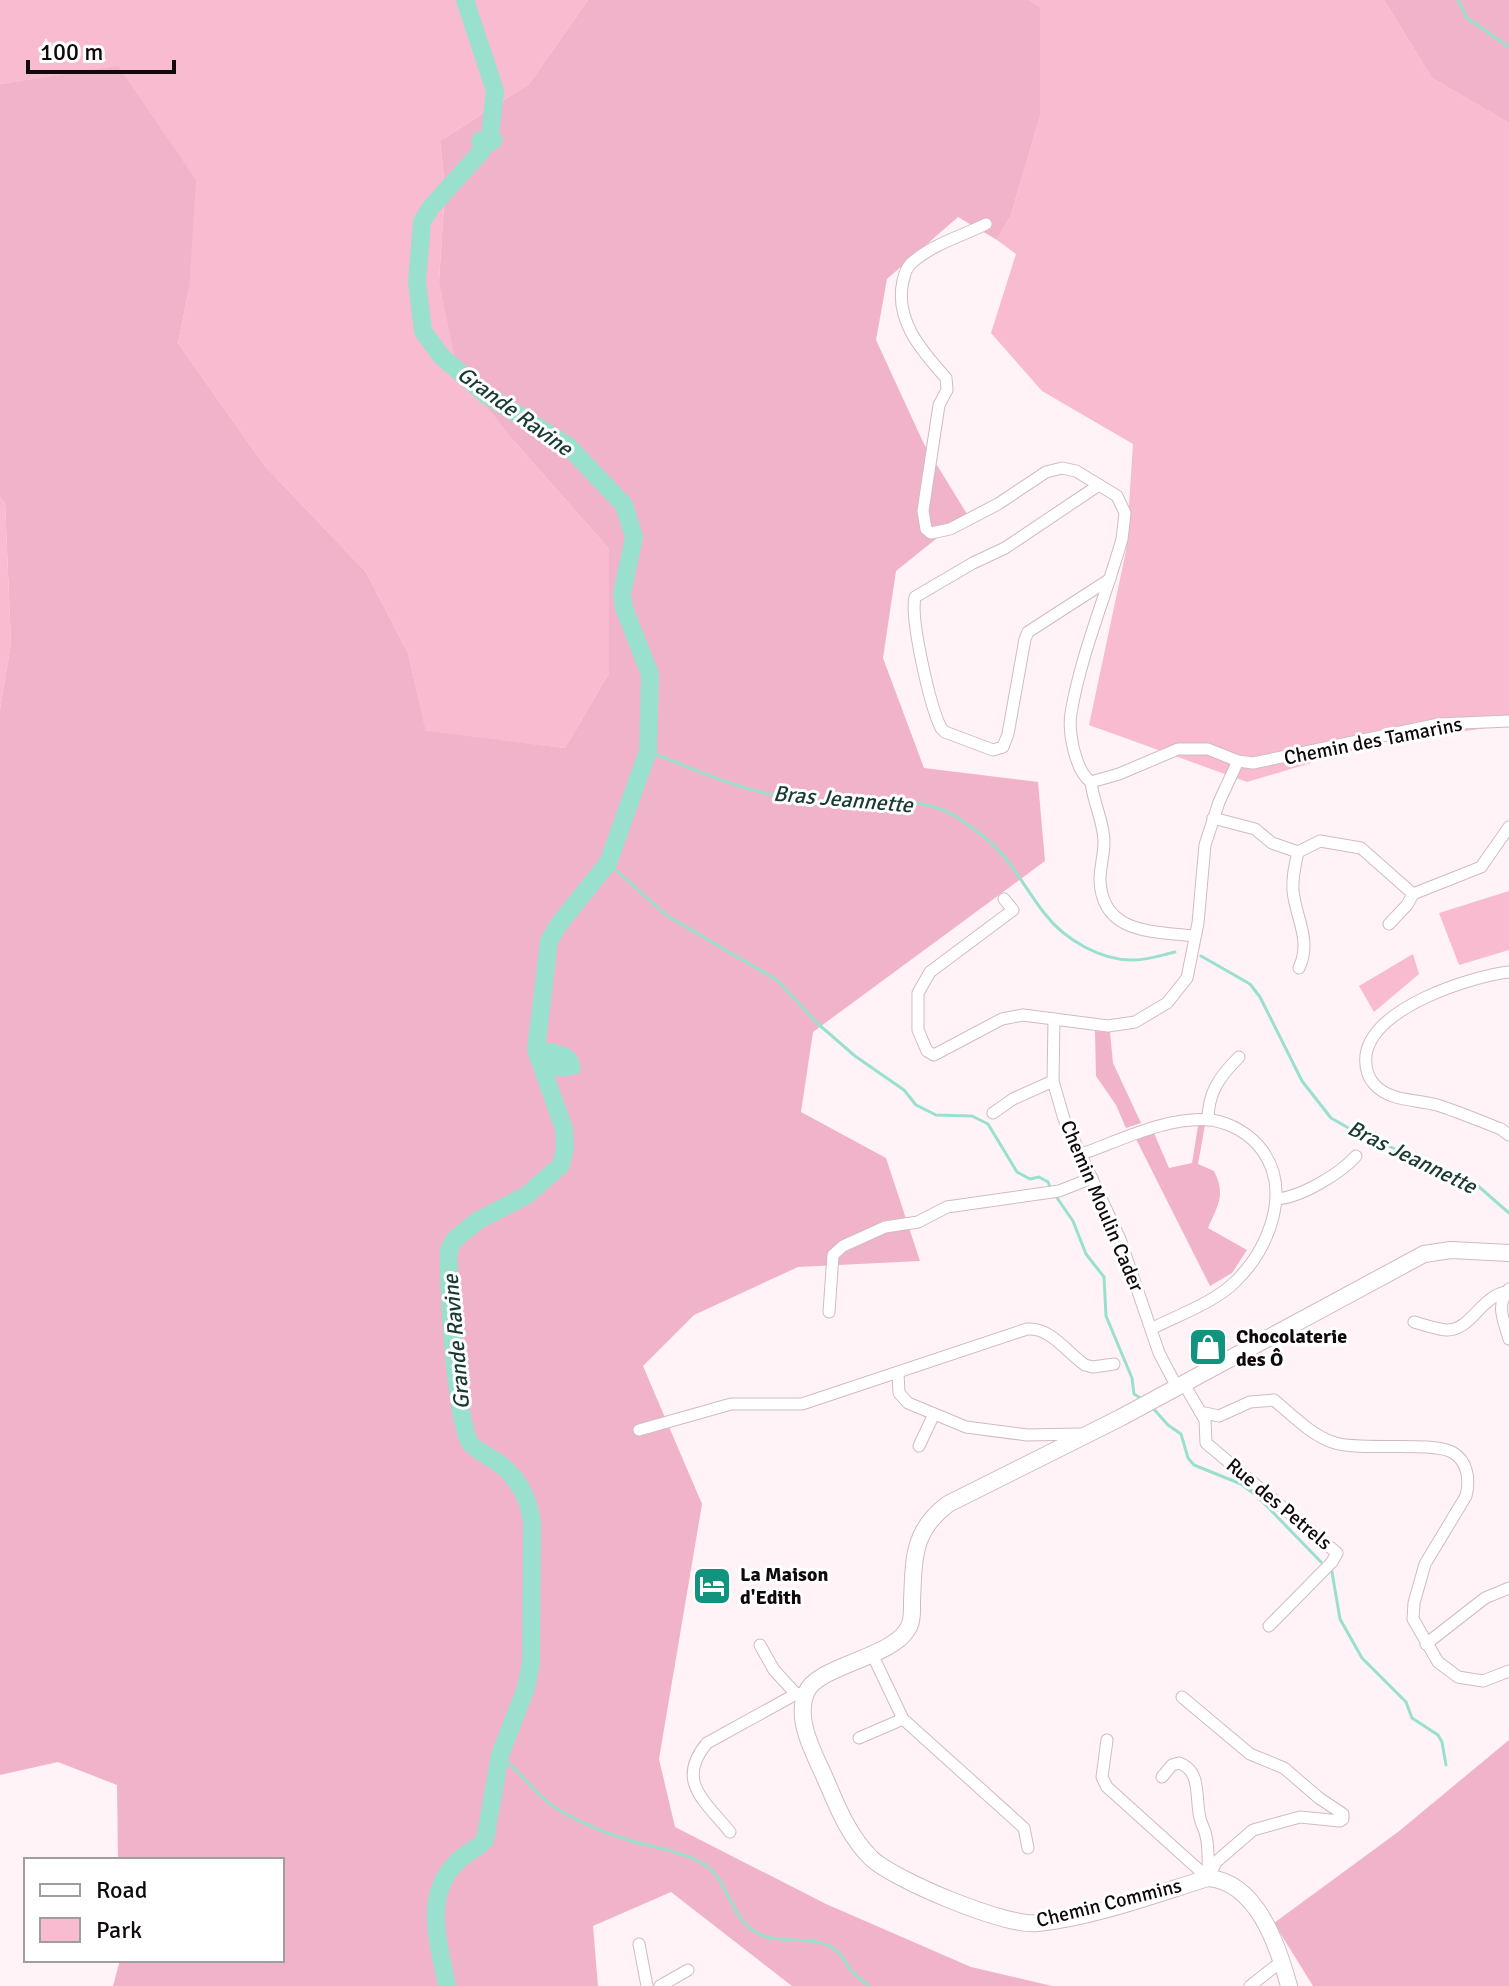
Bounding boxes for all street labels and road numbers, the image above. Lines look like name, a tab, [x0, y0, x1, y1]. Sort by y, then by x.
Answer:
street label: Chemin des Tamarins	[1282, 711, 1464, 771]
street label: Chemin Moulin Cader	[1055, 1117, 1150, 1296]
street label: Rue des Petrels	[1221, 1453, 1337, 1556]
street label: Chemin Commins	[1034, 1873, 1185, 1933]

